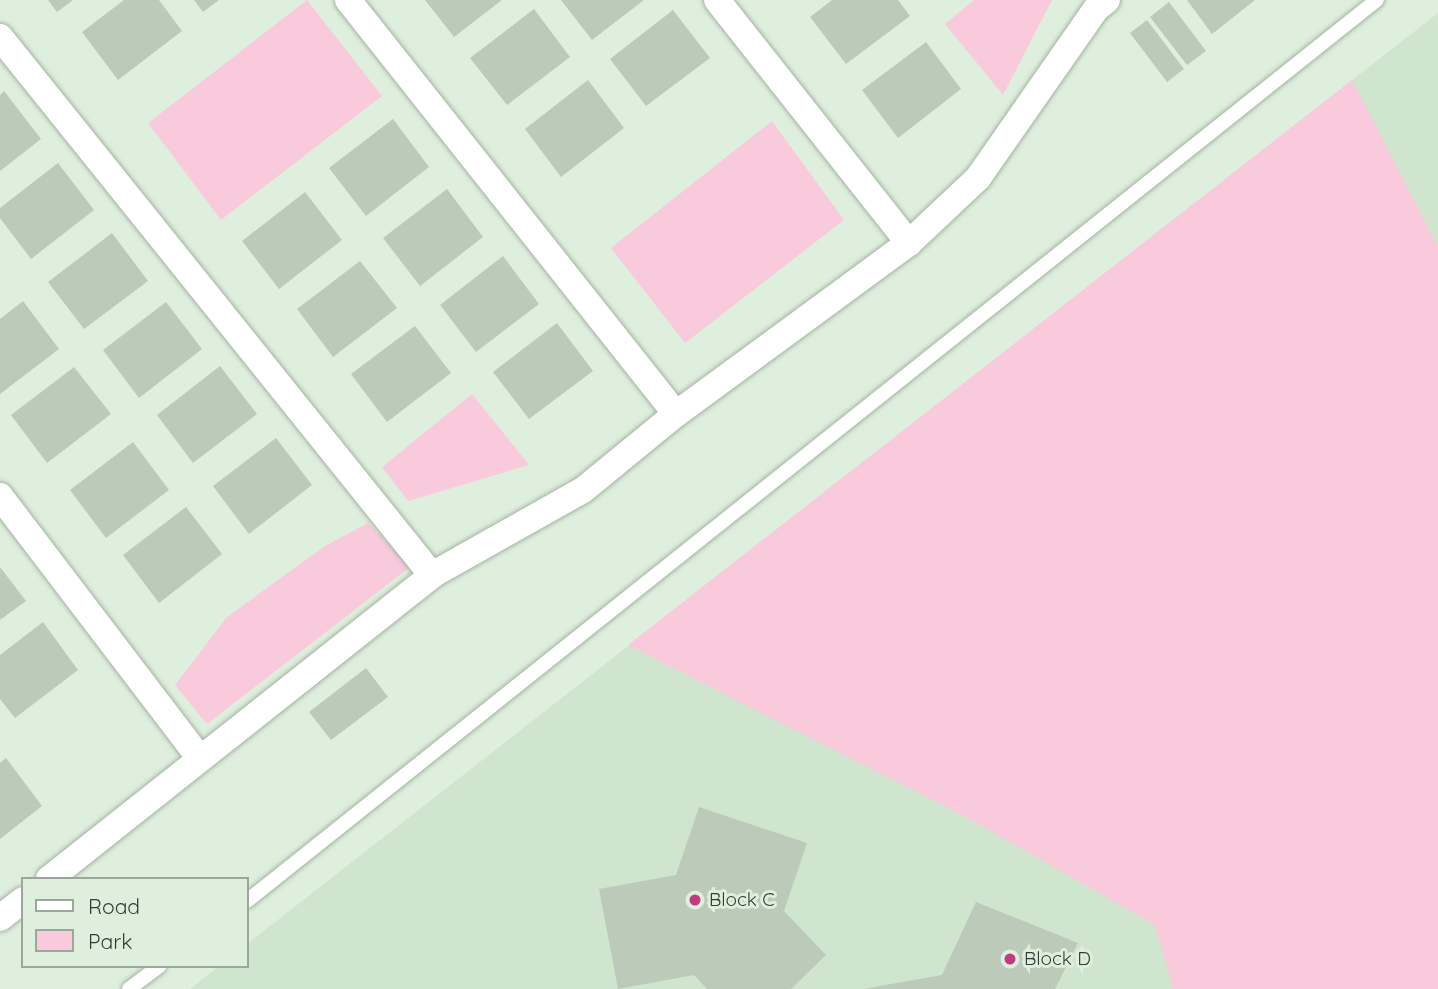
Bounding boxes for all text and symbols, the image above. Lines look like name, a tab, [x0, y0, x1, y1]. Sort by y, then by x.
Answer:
legend	[21, 877, 248, 968]
place label: Block C	[709, 889, 775, 911]
marker: Block C	[687, 892, 703, 908]
text: Road	[88, 893, 140, 919]
text: Park	[88, 928, 132, 954]
place label: Block D	[1024, 948, 1091, 970]
marker: Block D	[1002, 951, 1018, 967]

